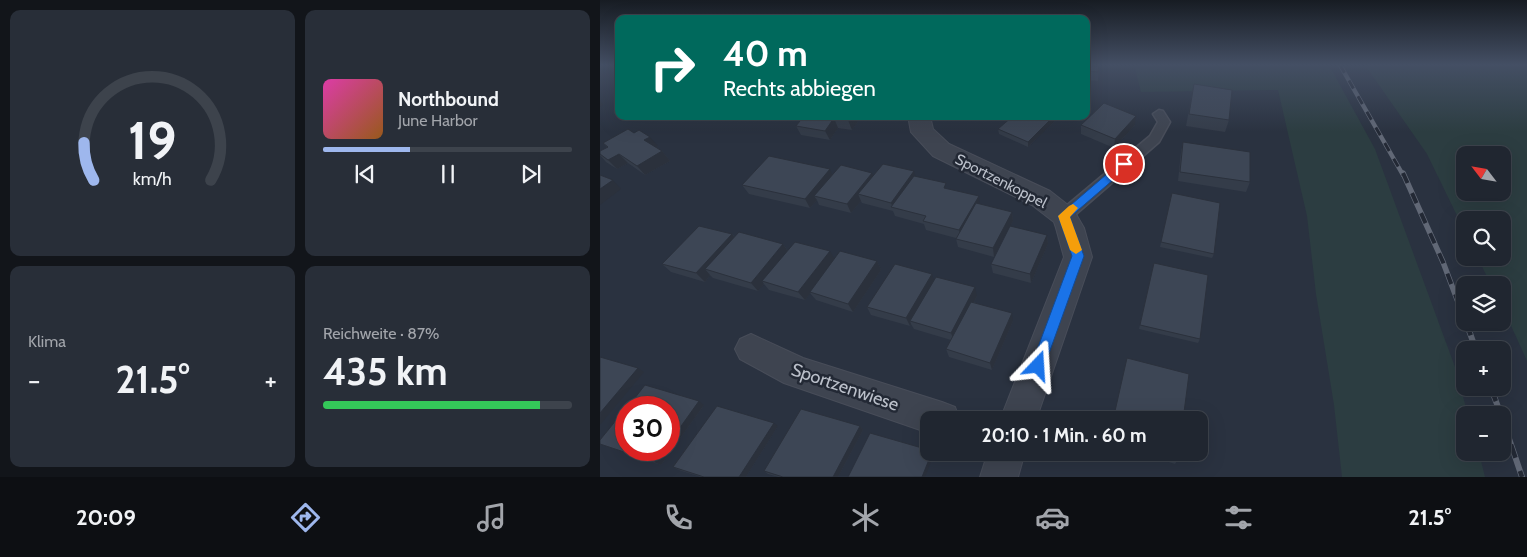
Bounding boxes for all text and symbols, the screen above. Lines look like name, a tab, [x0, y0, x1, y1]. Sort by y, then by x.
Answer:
text: 40 m	[723, 32, 808, 75]
icon: right	[640, 35, 705, 100]
text: Rechts abbiegen	[723, 75, 876, 102]
text: Northbound	[398, 88, 499, 111]
text: 19	[128, 109, 177, 172]
text: June Harbor	[398, 111, 478, 130]
pin	[1103, 143, 1145, 185]
north arrow	[1456, 146, 1511, 201]
map controls	[1456, 146, 1511, 461]
street label: Sportzenkoppel	[952, 150, 1050, 212]
icon: arrive	[1110, 150, 1138, 178]
icon: previous	[351, 160, 379, 188]
icon: pause	[434, 160, 462, 188]
icon: next	[517, 160, 545, 188]
text: km/h	[133, 168, 172, 189]
button: search	[1456, 211, 1511, 266]
button: layers	[1456, 276, 1511, 331]
text: Reichweite · 87%	[323, 324, 440, 343]
text: Klima	[28, 332, 66, 351]
position arrow	[1011, 339, 1063, 391]
button: +	[1456, 341, 1511, 396]
text: 435 km	[323, 348, 448, 395]
text: 21.5°	[116, 356, 189, 403]
street label: Sportzenwiese	[788, 358, 902, 416]
text: −	[28, 363, 40, 397]
text: +	[265, 363, 277, 397]
speed limit sign: 30	[615, 396, 680, 461]
button: −	[1456, 406, 1511, 461]
text: 20:10 · 1 Min. · 60 m	[981, 424, 1147, 447]
icon: directions	[288, 500, 323, 535]
icon: music	[474, 500, 509, 535]
icon: phone	[661, 500, 696, 535]
icon: climate	[848, 500, 883, 535]
icon: car	[1035, 500, 1070, 535]
icon: filters	[1221, 500, 1256, 535]
text: 20:09	[76, 504, 136, 531]
text: 21.5°	[1408, 504, 1451, 531]

